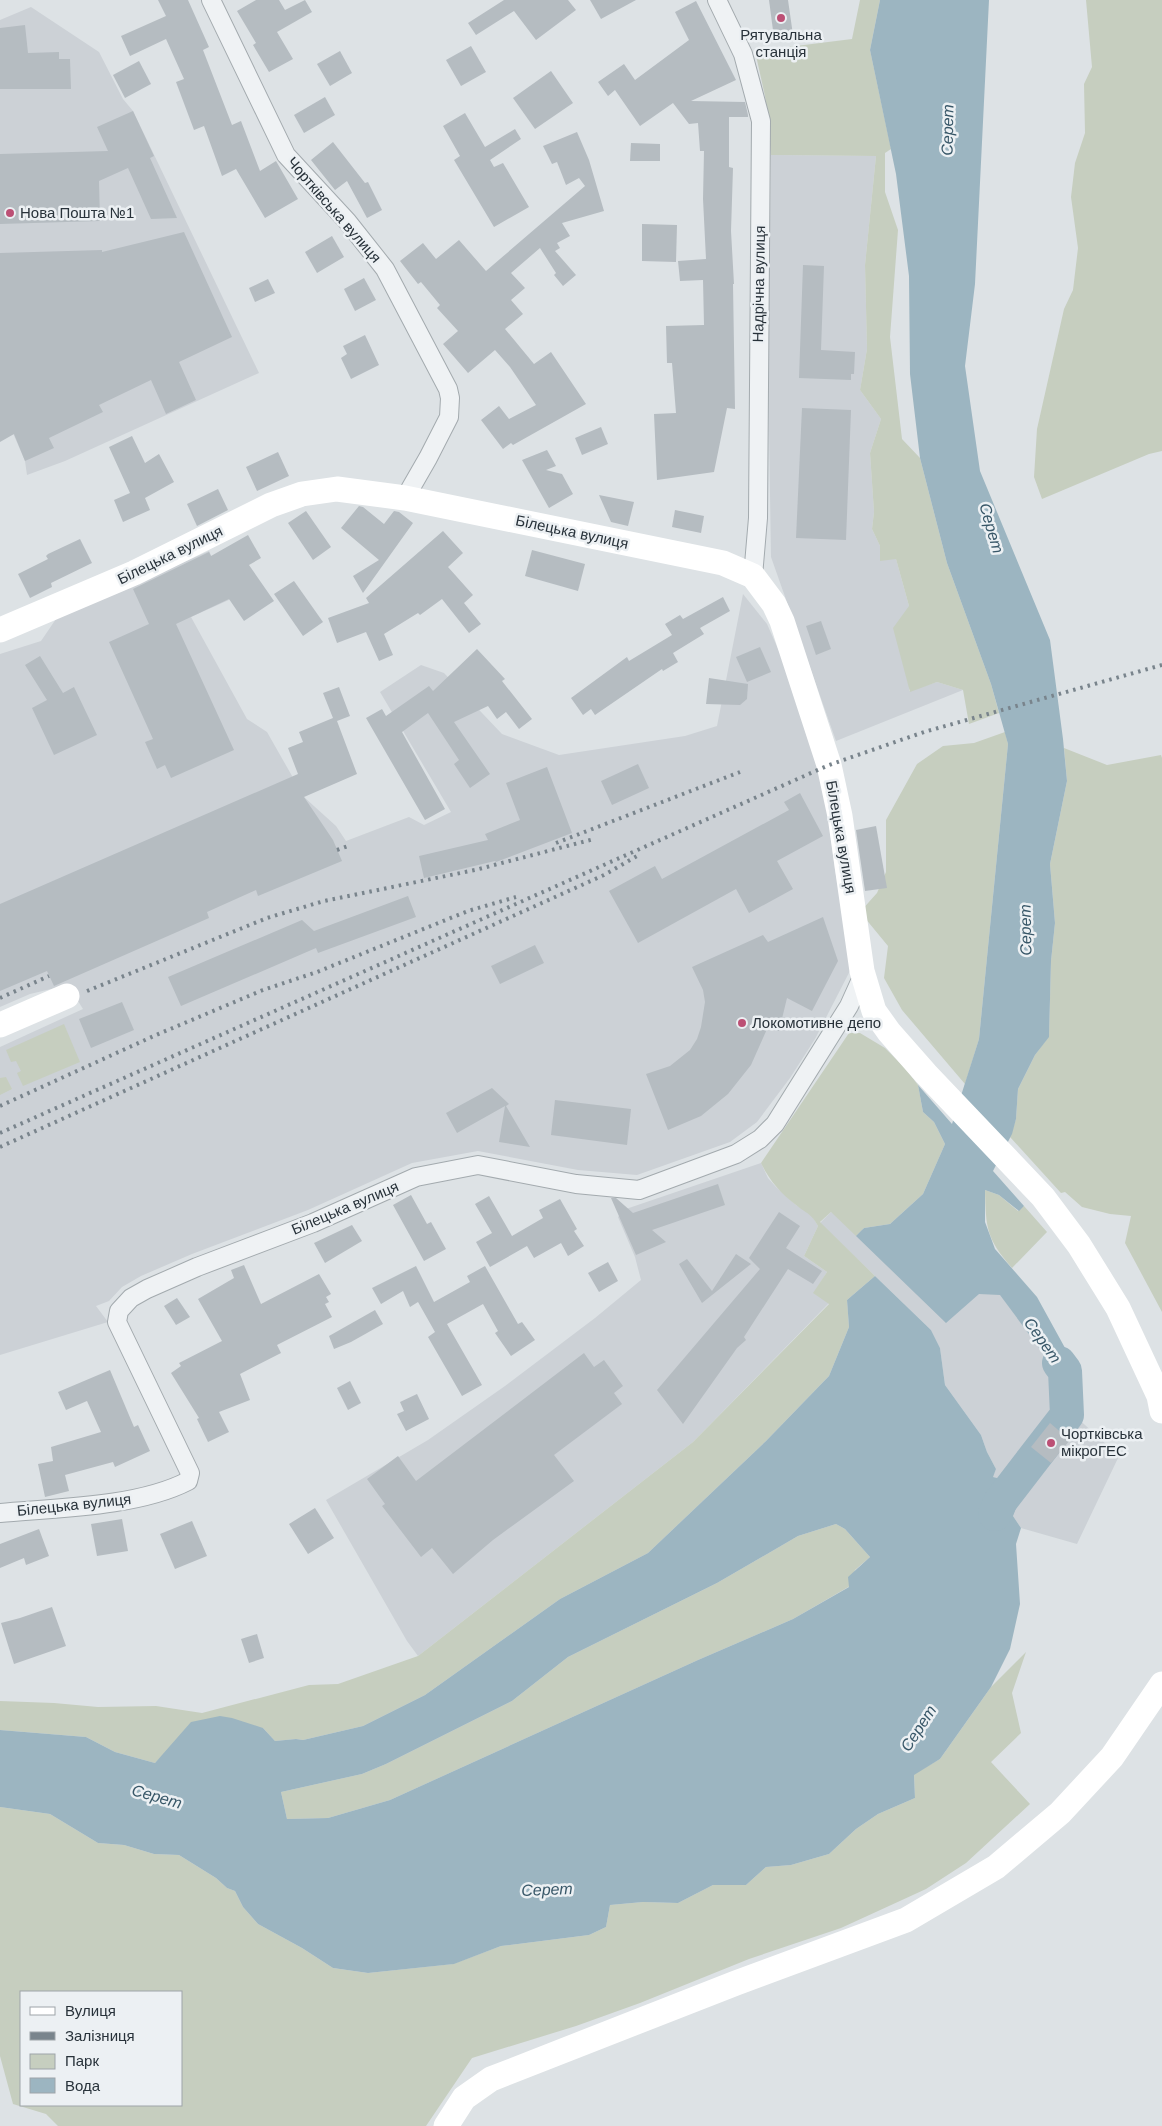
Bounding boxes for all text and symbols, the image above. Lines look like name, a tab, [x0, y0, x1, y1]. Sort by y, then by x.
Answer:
marker: Рятувальна станція	[775, 12, 787, 24]
place label: Рятувальна станція	[740, 26, 822, 60]
water label: Серет	[939, 104, 956, 156]
street label: Чортківська вулиця	[284, 153, 385, 266]
place label: Нова Пошта №1	[20, 204, 134, 221]
marker: Нова Пошта №1	[4, 207, 16, 219]
street label: Надрічна вулиця	[749, 225, 768, 343]
water label: Серет	[976, 501, 1007, 555]
street label: Білецька вулиця	[514, 511, 630, 552]
street label: Білецька вулиця	[114, 522, 225, 587]
street label: Білецька вулиця	[823, 779, 860, 895]
water label: Серет	[1017, 904, 1034, 956]
place label: Локомотивне депо	[752, 1014, 881, 1031]
marker: Локомотивне депо	[736, 1017, 748, 1029]
street label: Білецька вулиця	[289, 1177, 401, 1238]
water label: Серет	[1021, 1314, 1064, 1366]
place label: Чортківська мікроГЕС	[1061, 1425, 1143, 1459]
marker: Чортківська мікроГЕС	[1045, 1437, 1057, 1449]
street label: Білецька вулиця	[16, 1490, 132, 1519]
water label: Серет	[897, 1702, 940, 1754]
water label: Серет	[130, 1781, 184, 1812]
water label: Серет	[521, 1880, 573, 1899]
legend	[20, 1991, 182, 2106]
text: Вулиця	[65, 2002, 116, 2019]
text: Залізниця	[65, 2027, 135, 2044]
text: Парк	[65, 2052, 99, 2069]
text: Вода	[65, 2077, 101, 2094]

